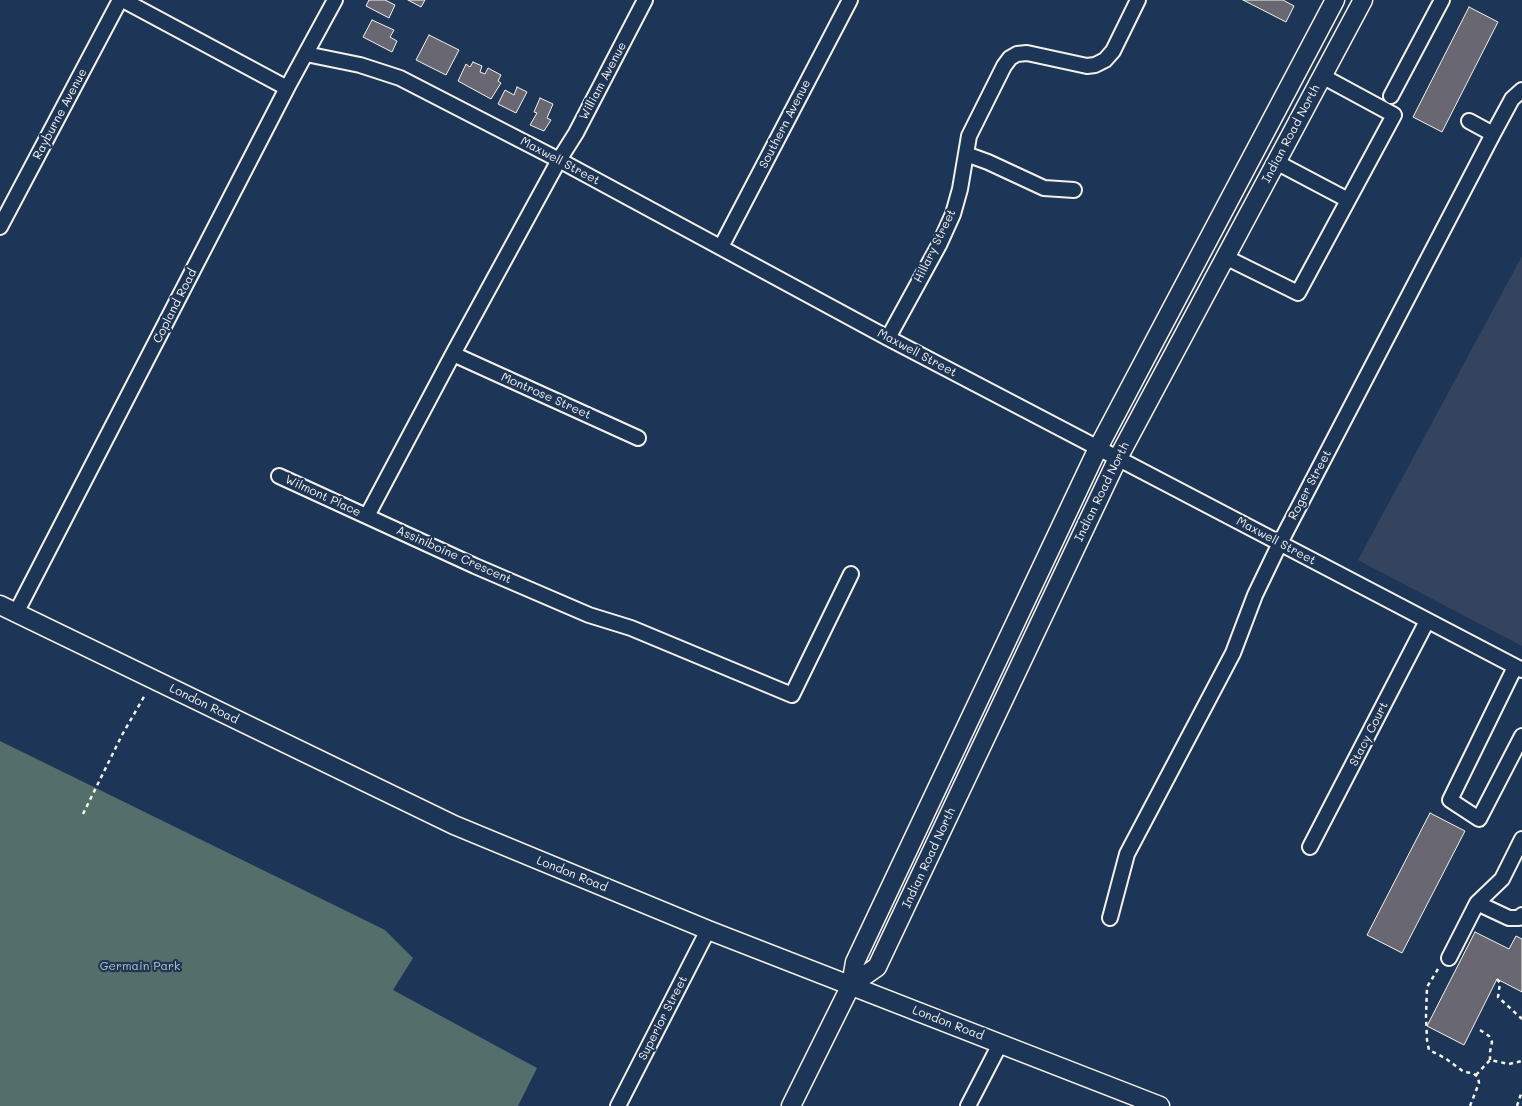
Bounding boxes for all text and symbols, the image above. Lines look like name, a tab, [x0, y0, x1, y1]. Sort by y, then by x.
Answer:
street label: William Avenue	[576, 40, 630, 122]
street label: Rayburne Avenue	[30, 66, 90, 162]
street label: Southern Avenue	[756, 77, 814, 171]
street label: Indian Road North	[1259, 83, 1323, 185]
street label: Maxwell Street	[518, 134, 602, 188]
street label: Hillary Street	[911, 207, 959, 285]
street label: Copland Road	[150, 266, 200, 346]
street label: Maxwell Street	[875, 326, 959, 380]
street label: Montrose Street	[499, 370, 593, 422]
street label: Indian Road North	[1072, 440, 1132, 544]
street label: Roger Street	[1286, 448, 1334, 522]
street label: Wilmont Place	[283, 472, 363, 520]
street label: Maxwell Street	[1234, 514, 1318, 568]
street label: Assiniboine Crescent	[394, 523, 514, 587]
street label: London Road	[167, 681, 241, 727]
street label: Stacy Court	[1347, 699, 1391, 769]
street label: Indian Road North	[899, 806, 959, 910]
street label: London Road	[534, 853, 610, 895]
park label: Germain Park	[100, 959, 180, 973]
street label: Superior Street	[635, 973, 691, 1063]
street label: London Road	[910, 1003, 986, 1043]

